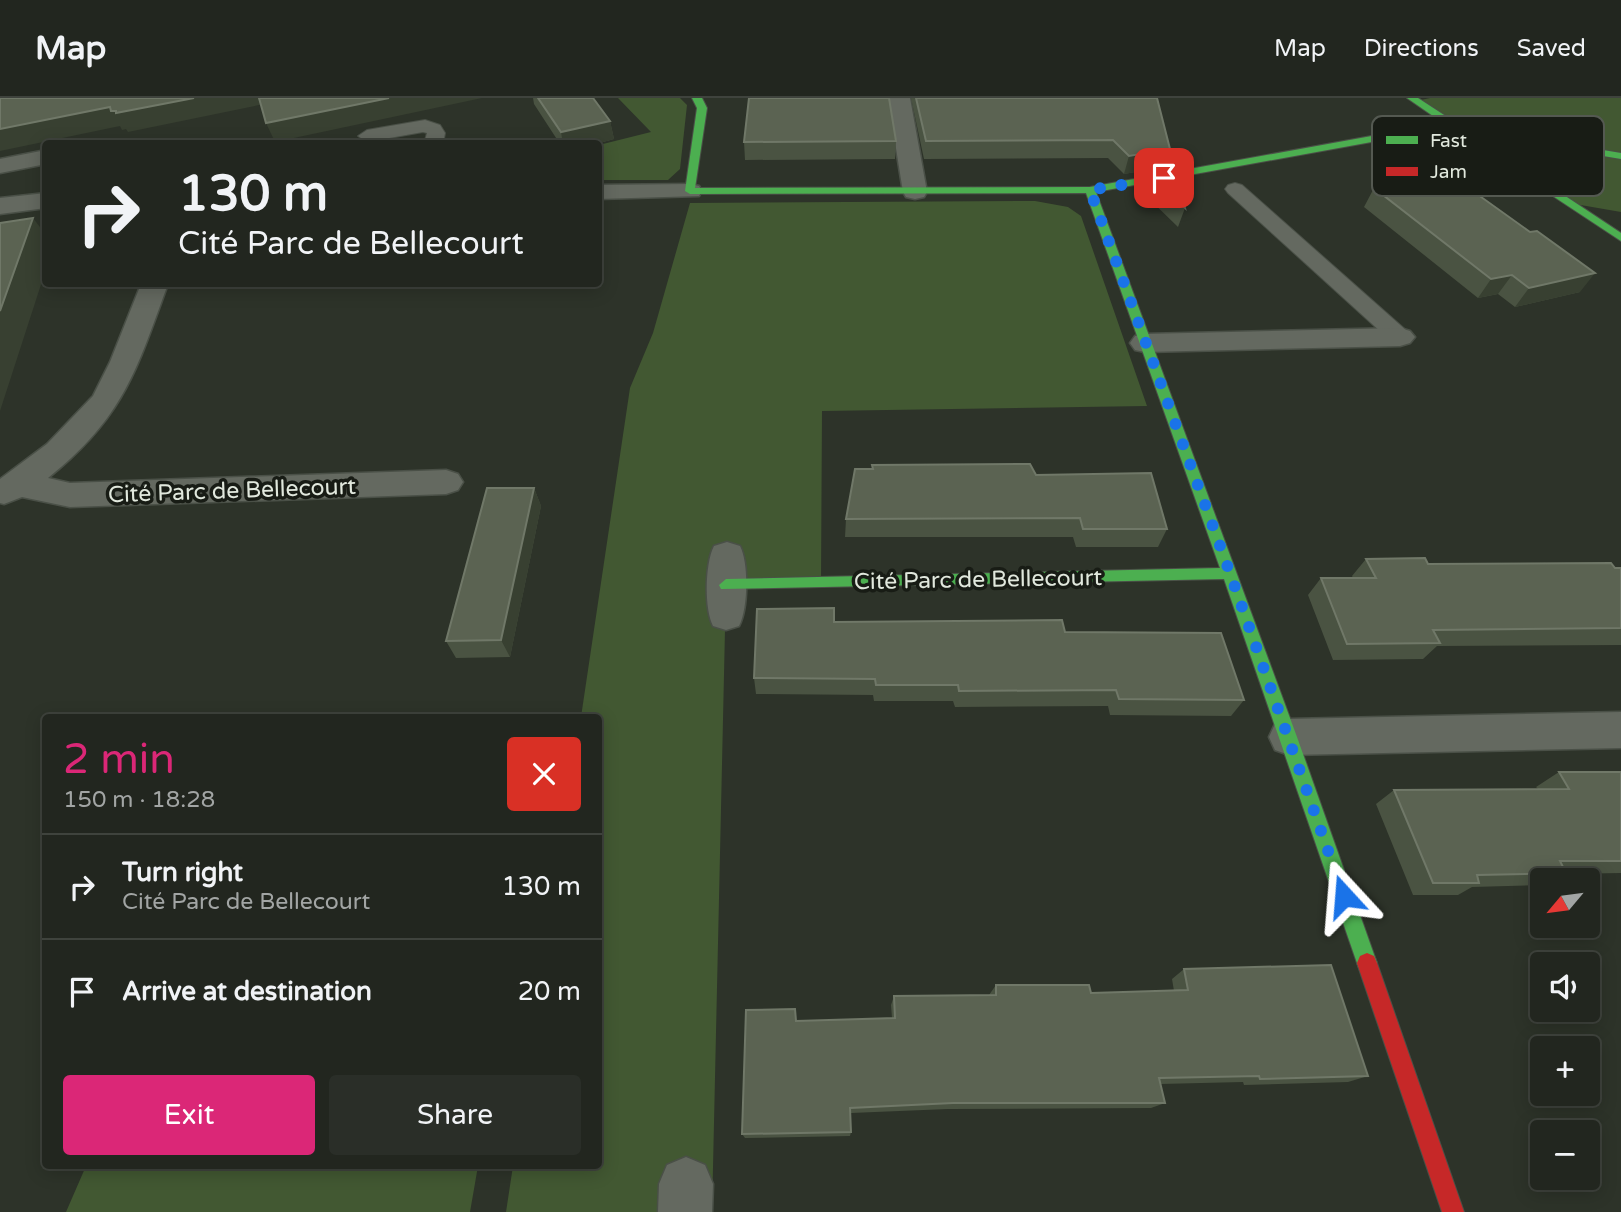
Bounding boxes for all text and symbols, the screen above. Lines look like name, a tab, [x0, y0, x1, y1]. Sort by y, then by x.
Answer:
text: Map	[35, 29, 106, 68]
text: Map	[1274, 34, 1326, 63]
text: Directions	[1364, 34, 1479, 63]
text: Saved	[1517, 34, 1586, 63]
legend	[1372, 116, 1604, 196]
text: Fast	[1430, 130, 1467, 152]
pin	[1134, 148, 1194, 208]
icon: arrive	[1145, 159, 1183, 197]
text: Jam	[1430, 161, 1467, 183]
text: 130 m	[178, 165, 328, 224]
icon: right	[63, 168, 154, 259]
text: Cité Parc de Bellecourt	[178, 225, 524, 263]
street label: Cité Parc de Bellecourt	[107, 473, 357, 509]
street label: Cité Parc de Bellecourt	[854, 564, 1103, 596]
text: 2 min	[63, 734, 175, 785]
button: close	[507, 737, 581, 811]
text: 150 m · 18:28	[63, 786, 215, 814]
text: Turn right	[122, 857, 243, 888]
position arrow	[1307, 859, 1381, 933]
icon: right	[63, 868, 101, 906]
north arrow	[1530, 868, 1600, 938]
map controls	[1530, 868, 1600, 1190]
text: 130 m	[501, 871, 581, 902]
text: Cité Parc de Bellecourt	[122, 888, 370, 916]
button: sound	[1530, 952, 1600, 1022]
icon: arrive	[63, 973, 101, 1011]
text: Arrive at destination	[122, 976, 372, 1007]
text: 20 m	[518, 976, 581, 1007]
button: +	[1530, 1036, 1600, 1106]
button: Exit	[63, 1075, 315, 1155]
button: Share	[329, 1075, 581, 1155]
button: −	[1530, 1120, 1600, 1190]

